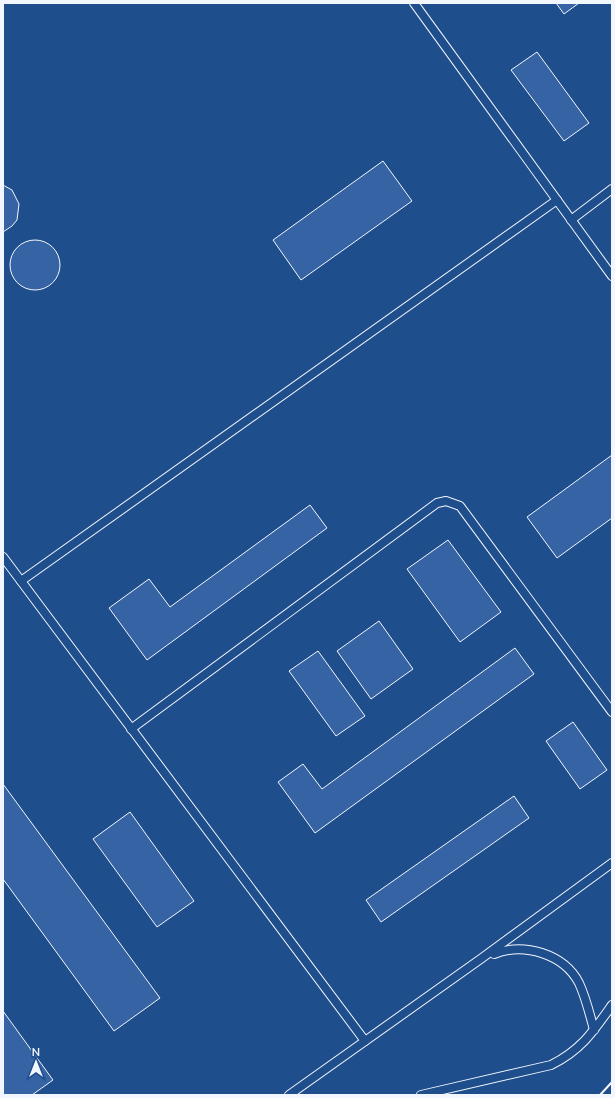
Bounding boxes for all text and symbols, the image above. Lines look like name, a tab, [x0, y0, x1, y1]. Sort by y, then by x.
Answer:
north arrow	[16, 1042, 56, 1082]
text: N	[32, 1045, 40, 1059]

